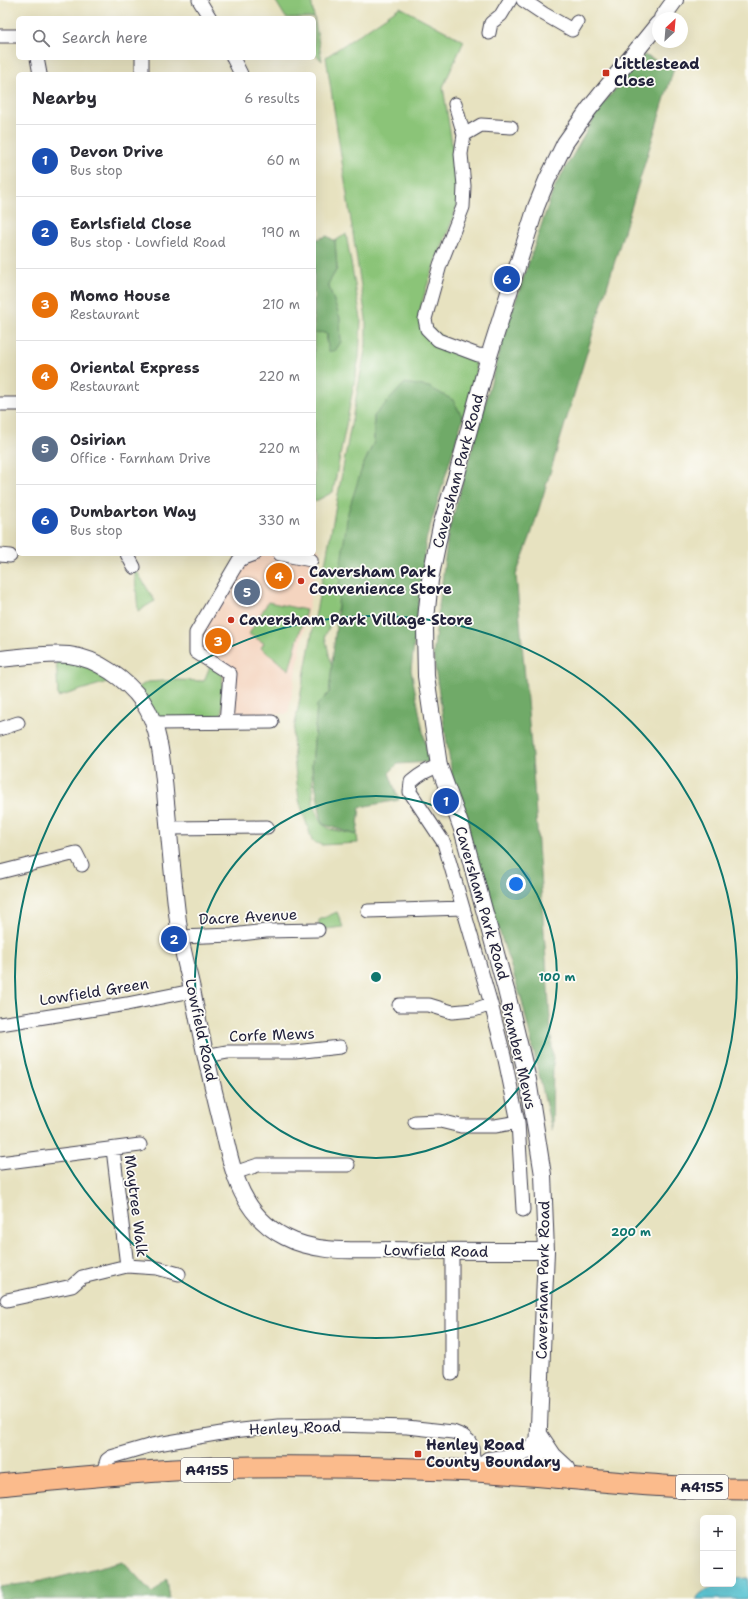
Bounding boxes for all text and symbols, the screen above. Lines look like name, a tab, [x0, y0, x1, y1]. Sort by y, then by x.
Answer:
north arrow	[652, 12, 688, 48]
search box	[16, 16, 316, 60]
icon: search	[30, 27, 52, 49]
text: Search here	[62, 28, 148, 48]
place label: Littlestead Close	[614, 54, 700, 91]
marker: Littlestead Close	[601, 68, 611, 78]
text: Nearby	[32, 87, 97, 109]
text: 6 results	[244, 90, 300, 107]
text: Devon Drive	[70, 142, 164, 162]
text: 1	[42, 152, 48, 169]
text: 60 m	[267, 152, 300, 169]
text: Bus stop	[70, 162, 122, 179]
text: Earlsfield Close	[70, 214, 192, 234]
text: 2	[40, 224, 50, 241]
text: 190 m	[261, 224, 300, 241]
text: Bus stop · Lowfield Road	[70, 234, 226, 251]
pin: 6	[494, 264, 520, 294]
text: Momo House	[70, 286, 170, 306]
text: 3	[40, 296, 50, 313]
text: 210 m	[262, 296, 300, 313]
text: Restaurant	[70, 306, 140, 323]
text: Oriental Express	[70, 358, 200, 378]
text: 4	[40, 368, 50, 385]
text: 220 m	[258, 368, 300, 385]
text: Restaurant	[70, 378, 140, 395]
street label: Caversham Park Road	[428, 391, 488, 550]
text: Osirian	[70, 430, 126, 450]
text: 5	[41, 440, 49, 457]
text: 220 m	[258, 440, 300, 457]
text: Office · Farnham Drive	[70, 450, 211, 467]
text: Dumbarton Way	[70, 502, 196, 522]
text: 6	[40, 512, 50, 529]
text: 330 m	[258, 512, 300, 529]
text: Bus stop	[70, 522, 122, 539]
pin: 4	[266, 561, 292, 591]
place label: Caversham Park Convenience Store	[309, 562, 452, 599]
marker: Caversham Park Convenience Store	[296, 576, 306, 586]
pin: 5	[234, 577, 260, 607]
place label: Caversham Park Village Store	[239, 610, 473, 630]
marker: Caversham Park Village Store	[226, 615, 236, 625]
pin: 3	[205, 626, 231, 656]
pin: 1	[433, 786, 459, 816]
street label: Caversham Park Road	[450, 824, 514, 983]
your location	[506, 874, 526, 894]
street label: Dacre Avenue	[198, 904, 298, 930]
pin: 2	[161, 924, 187, 954]
text: 100 m	[539, 969, 576, 985]
centre of rings	[369, 970, 383, 984]
street label: Lowfield Green	[38, 973, 150, 1011]
street label: Lowfield Road	[180, 977, 222, 1084]
street label: Bramber Mews	[497, 1001, 541, 1111]
street label: Corfe Mews	[229, 1024, 315, 1046]
street label: Maytree Walk	[120, 1154, 152, 1258]
street label: Caversham Park Road	[532, 1200, 554, 1360]
text: 200 m	[611, 1224, 651, 1240]
street label: Lowfield Road	[384, 1240, 489, 1262]
street label: Henley Road	[248, 1416, 342, 1440]
place label: Henley Road County Boundary	[426, 1435, 561, 1472]
marker: Henley Road County Boundary	[413, 1449, 423, 1459]
road number: A4155	[181, 1458, 233, 1482]
road number: A4155	[676, 1475, 728, 1499]
map controls	[700, 1515, 736, 1587]
button: +	[700, 1515, 736, 1551]
button: −	[700, 1551, 736, 1587]

